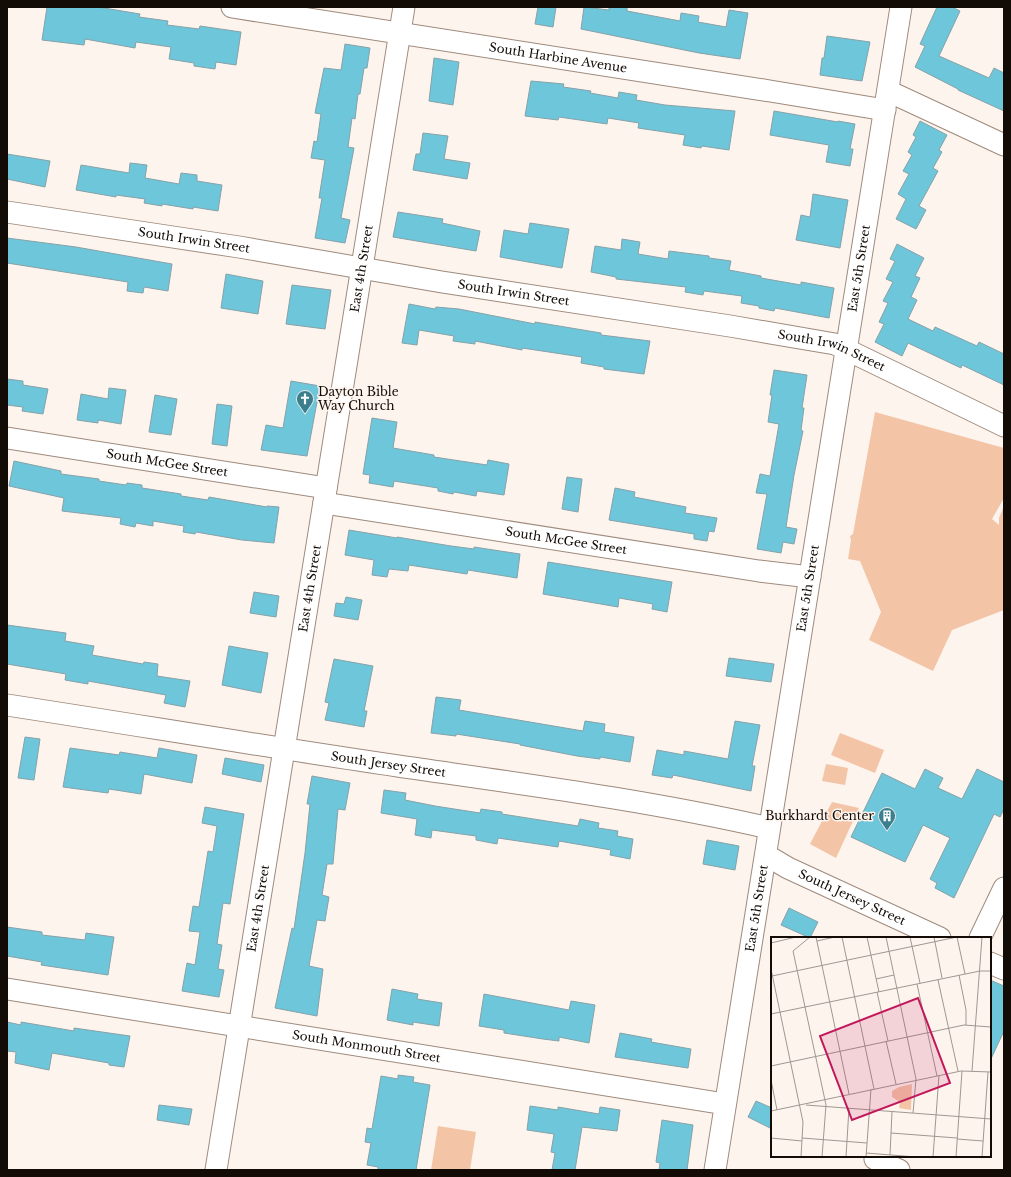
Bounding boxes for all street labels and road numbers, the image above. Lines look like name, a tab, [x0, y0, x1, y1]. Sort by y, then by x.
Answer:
street label: South Harbine Avenue	[488, 39, 628, 76]
street label: East 4th Street	[347, 223, 376, 313]
street label: East 5th Street	[844, 223, 873, 313]
street label: South Irwin Street	[137, 224, 251, 256]
street label: South Irwin Street	[457, 277, 571, 308]
street label: South Irwin Street	[777, 326, 888, 374]
street label: South McGee Street	[105, 446, 229, 480]
street label: South McGee Street	[504, 523, 628, 557]
street label: East 4th Street	[295, 543, 324, 633]
street label: East 5th Street	[793, 543, 822, 633]
street label: South Jersey Street	[330, 748, 447, 780]
street label: East 4th Street	[243, 863, 272, 953]
street label: East 5th Street	[742, 863, 771, 953]
street label: South Jersey Street	[796, 866, 908, 928]
street label: South Monmouth Street	[291, 1027, 442, 1065]

